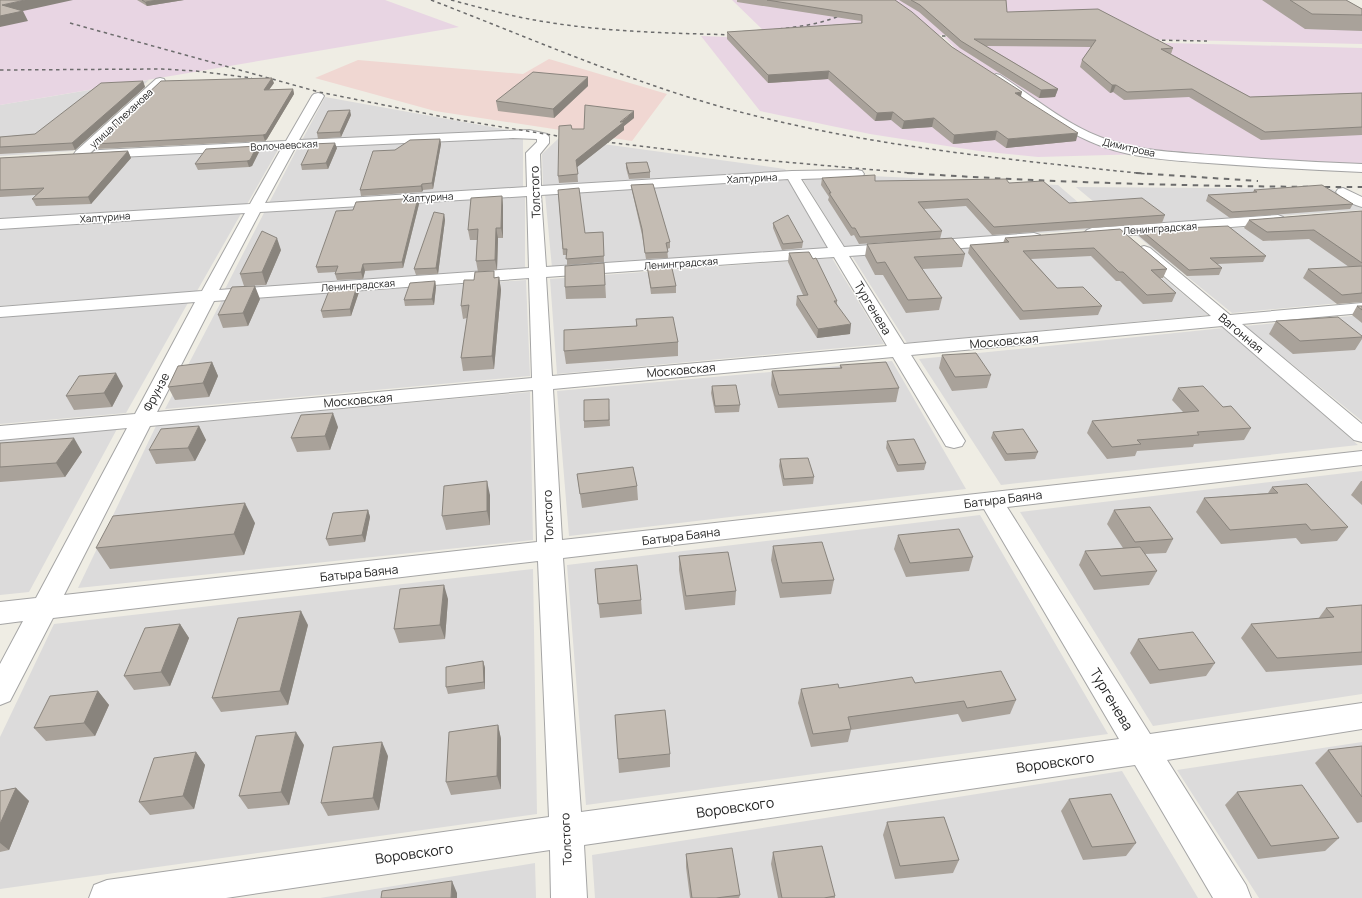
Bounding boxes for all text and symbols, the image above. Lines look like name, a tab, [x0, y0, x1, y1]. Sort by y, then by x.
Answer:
street label: улица Плеханова	[86, 85, 156, 151]
street label: Димитрова	[1101, 134, 1157, 160]
street label: Волочаевская	[250, 136, 318, 154]
street label: Толстого	[526, 166, 544, 218]
street label: Халтурина	[726, 170, 778, 186]
street label: Халтурина	[402, 189, 454, 205]
street label: Халтурина	[79, 208, 131, 226]
street label: Ленинградская	[1123, 218, 1197, 238]
street label: Ленинградская	[644, 253, 718, 273]
street label: Ленинградская	[321, 275, 395, 295]
street label: Тургенева	[850, 278, 896, 338]
street label: Вагонная	[1215, 309, 1267, 357]
street label: Московская	[969, 330, 1039, 352]
street label: Московская	[646, 359, 716, 381]
street label: Фрунзе	[139, 370, 173, 414]
street label: Московская	[323, 389, 393, 411]
street label: Батыра Баяна	[963, 486, 1043, 512]
street label: Толстого	[539, 490, 557, 542]
street label: Батыра Баяна	[641, 523, 721, 549]
street label: Батыра Баяна	[319, 560, 399, 586]
street label: Тургенева	[1086, 664, 1138, 734]
street label: Воровского	[1015, 747, 1095, 777]
street label: Воровского	[695, 792, 775, 822]
street label: Толстого	[556, 812, 576, 866]
street label: Воровского	[374, 838, 454, 868]

